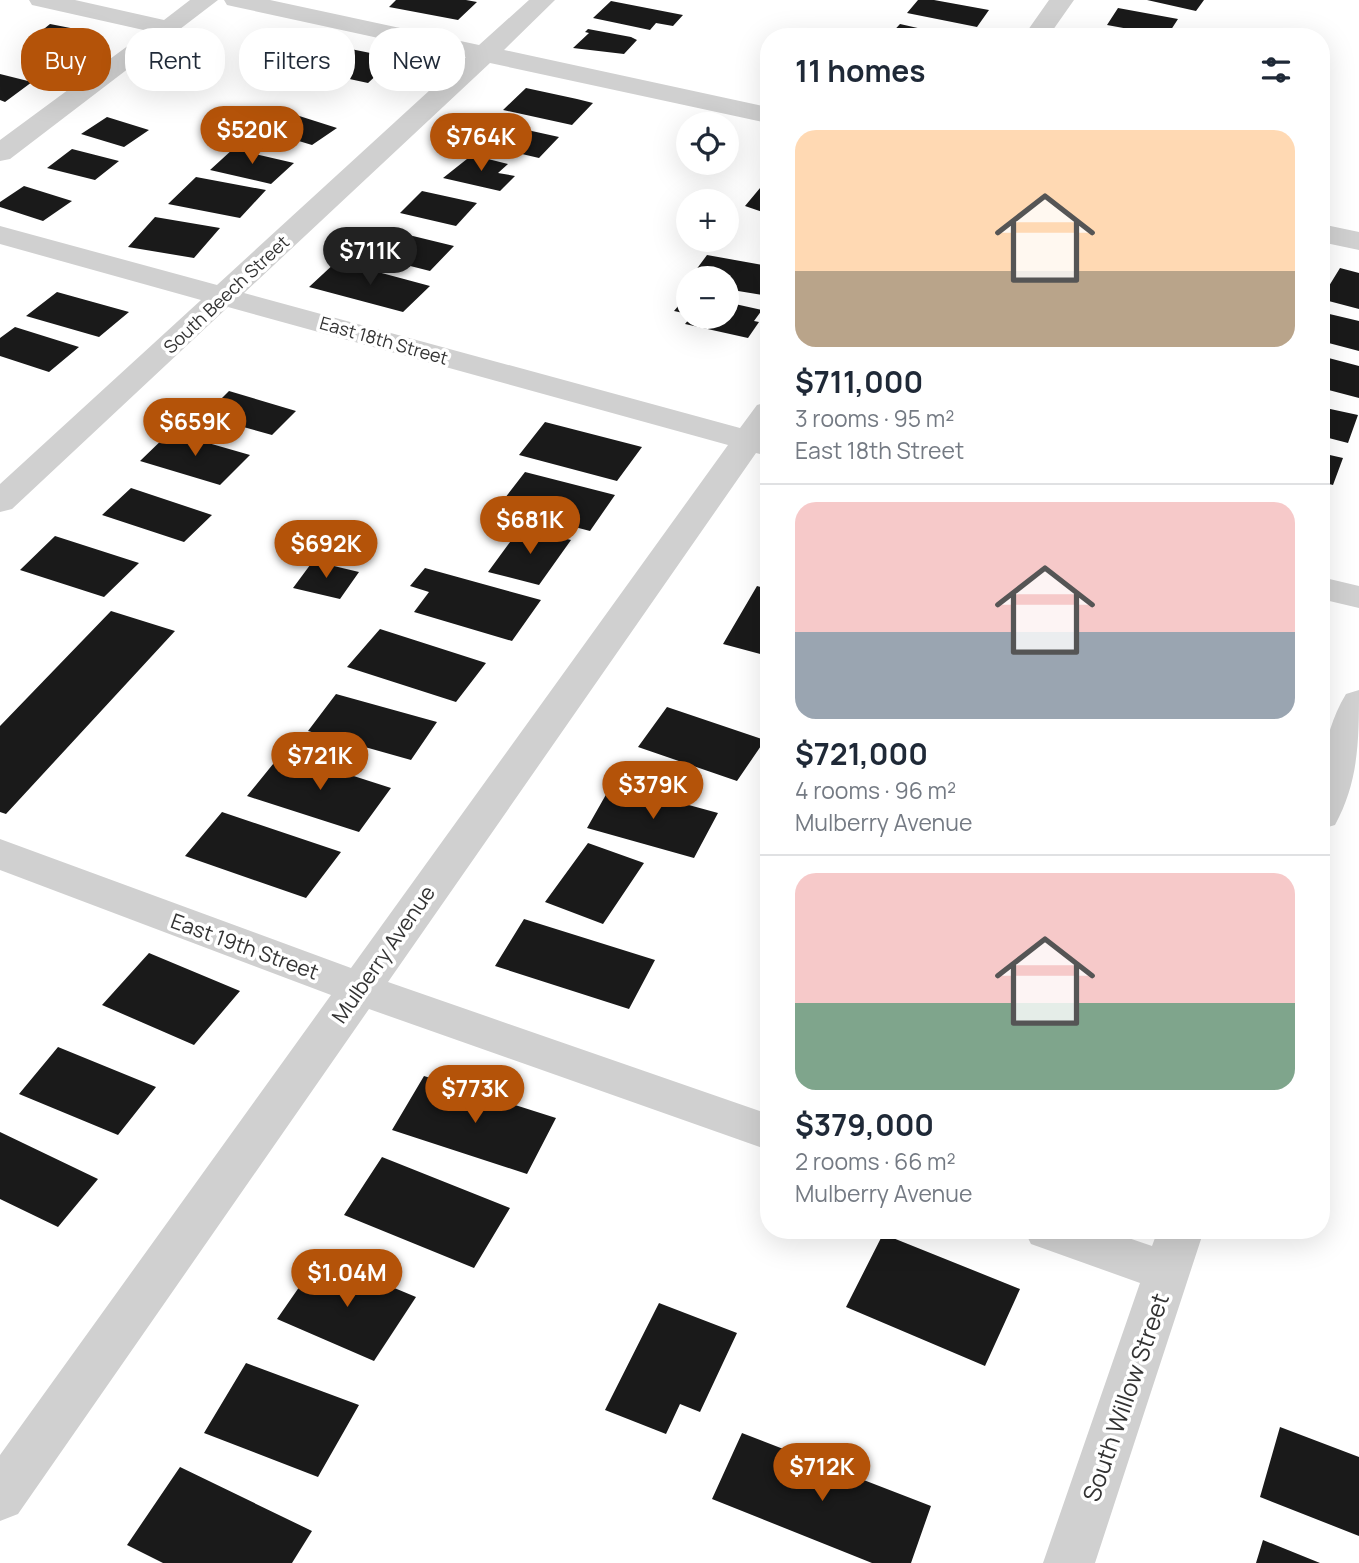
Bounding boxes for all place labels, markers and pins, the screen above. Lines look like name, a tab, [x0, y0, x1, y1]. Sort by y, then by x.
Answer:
pin: $520K	[203, 106, 301, 166]
pin: $764K	[432, 114, 530, 173]
pin: $711K	[321, 228, 419, 287]
pin: $659K	[146, 398, 244, 458]
pin: $681K	[481, 496, 579, 556]
pin: $692K	[277, 520, 375, 580]
pin: $721K	[271, 732, 369, 792]
pin: $379K	[604, 762, 702, 821]
pin: $773K	[426, 1066, 524, 1125]
pin: $1.04M	[290, 1250, 404, 1309]
pin: $712K	[773, 1444, 871, 1503]

